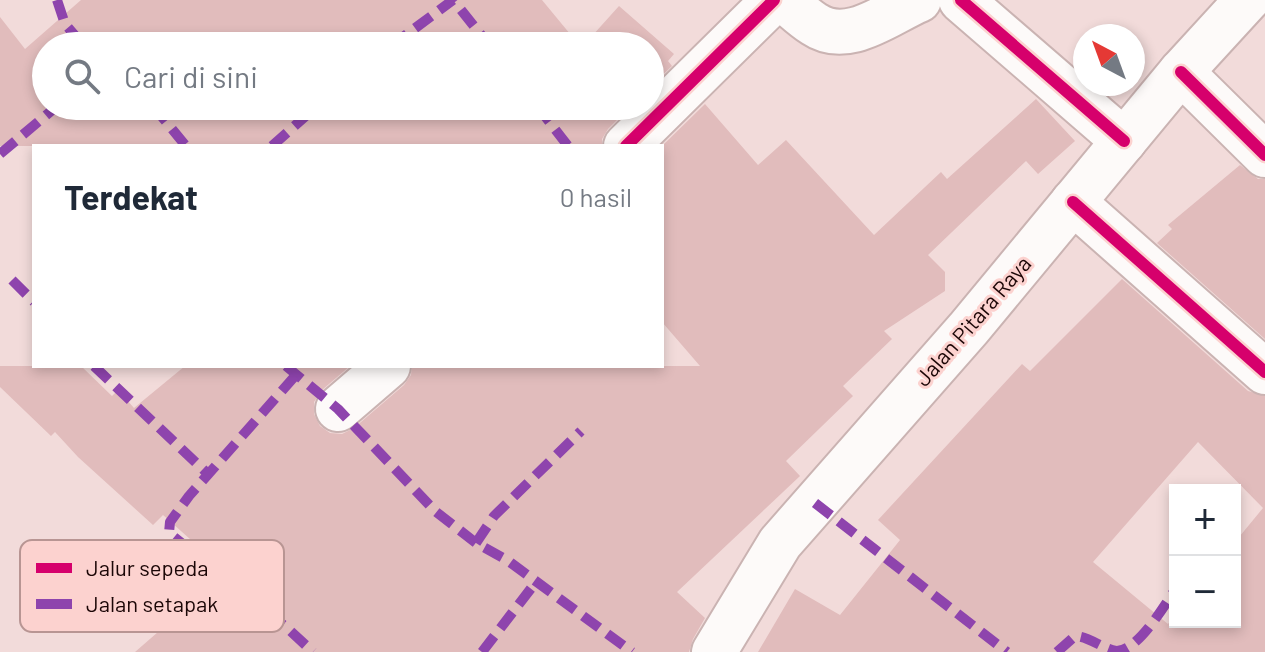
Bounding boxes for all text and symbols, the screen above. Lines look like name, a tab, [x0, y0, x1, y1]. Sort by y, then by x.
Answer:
north arrow	[1073, 24, 1145, 96]
search box	[32, 32, 664, 120]
icon: search	[60, 54, 104, 98]
text: Cari di sini	[124, 58, 258, 94]
text: Terdekat	[64, 176, 198, 217]
text: 0 hasil	[560, 181, 632, 212]
street label: Jalan Pitara Raya	[909, 250, 1036, 391]
map controls	[1169, 484, 1241, 628]
button: +	[1169, 484, 1241, 556]
legend	[20, 540, 284, 632]
text: Jalur sepeda	[86, 554, 208, 580]
button: −	[1169, 556, 1241, 628]
text: Jalan setapak	[86, 590, 218, 616]

